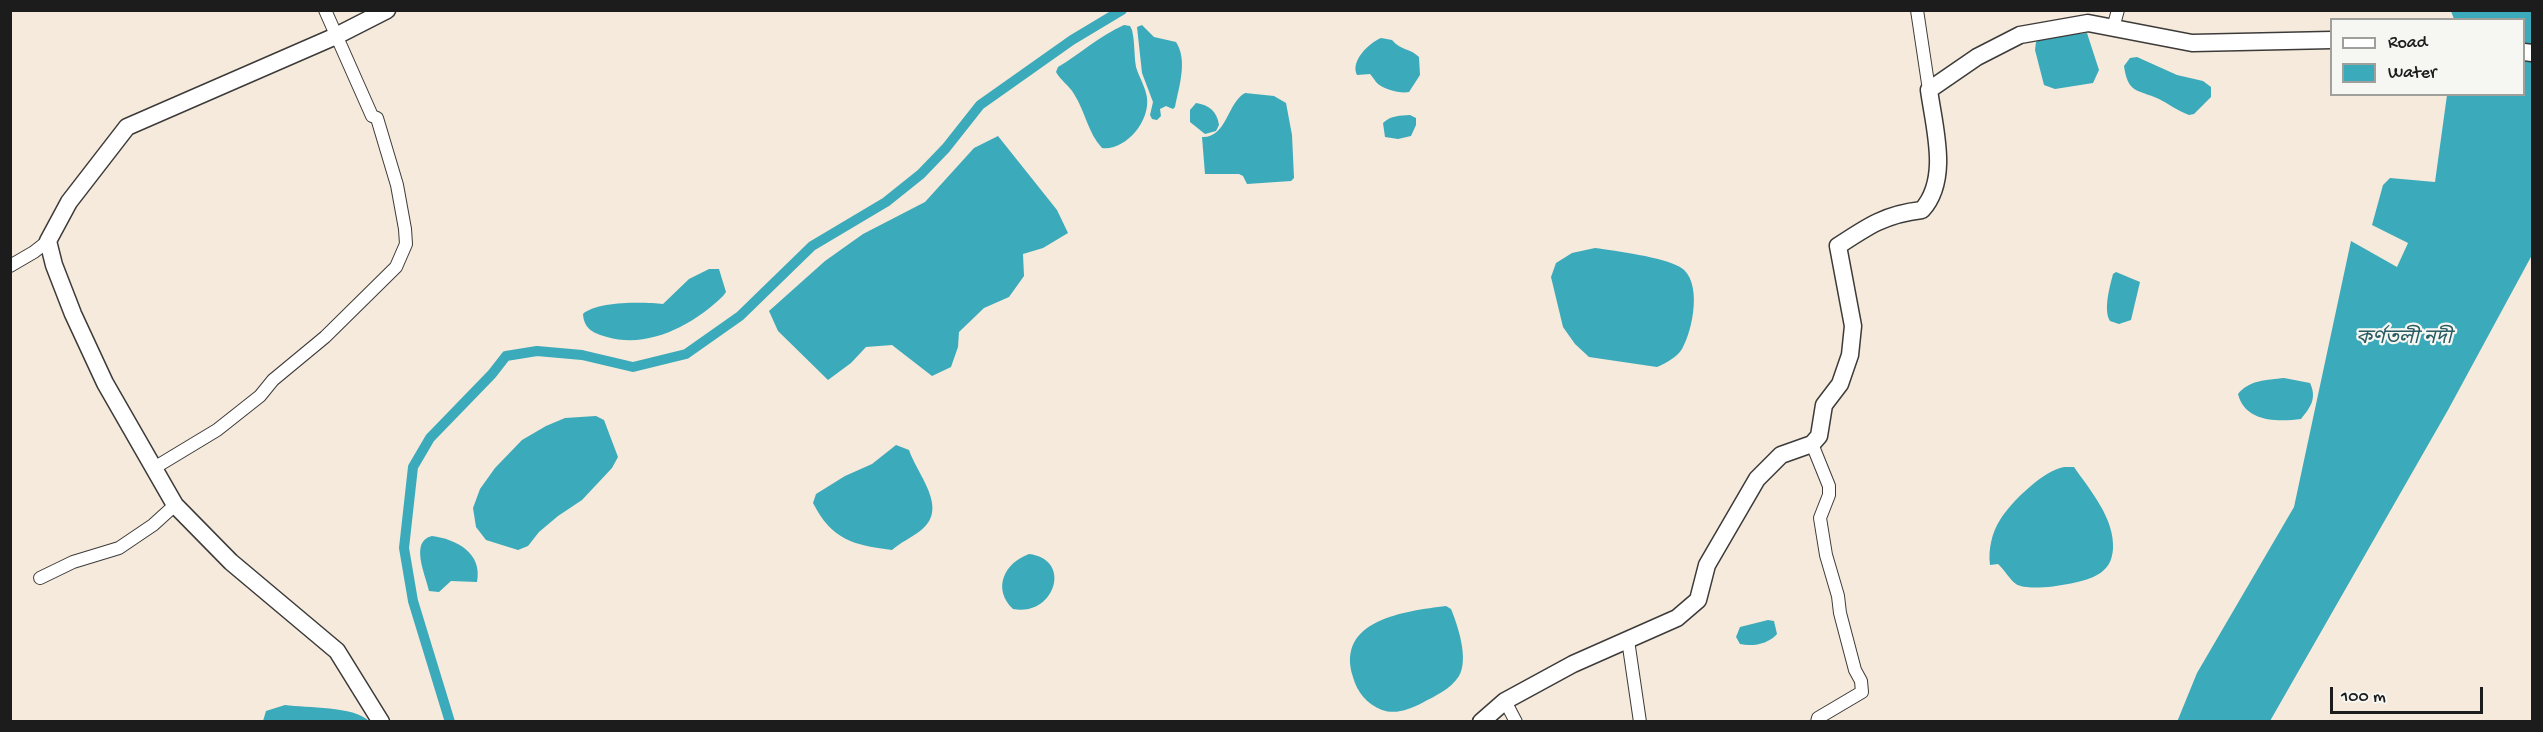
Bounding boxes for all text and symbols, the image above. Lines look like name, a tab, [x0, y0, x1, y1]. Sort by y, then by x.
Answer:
legend	[2330, 18, 2525, 96]
text: Road	[2388, 33, 2427, 54]
text: Water	[2388, 63, 2436, 84]
water label: কর্ণতলী নদী	[2356, 328, 2452, 352]
scale bar	[2333, 675, 2486, 713]
text: 100 m	[2341, 687, 2386, 708]

